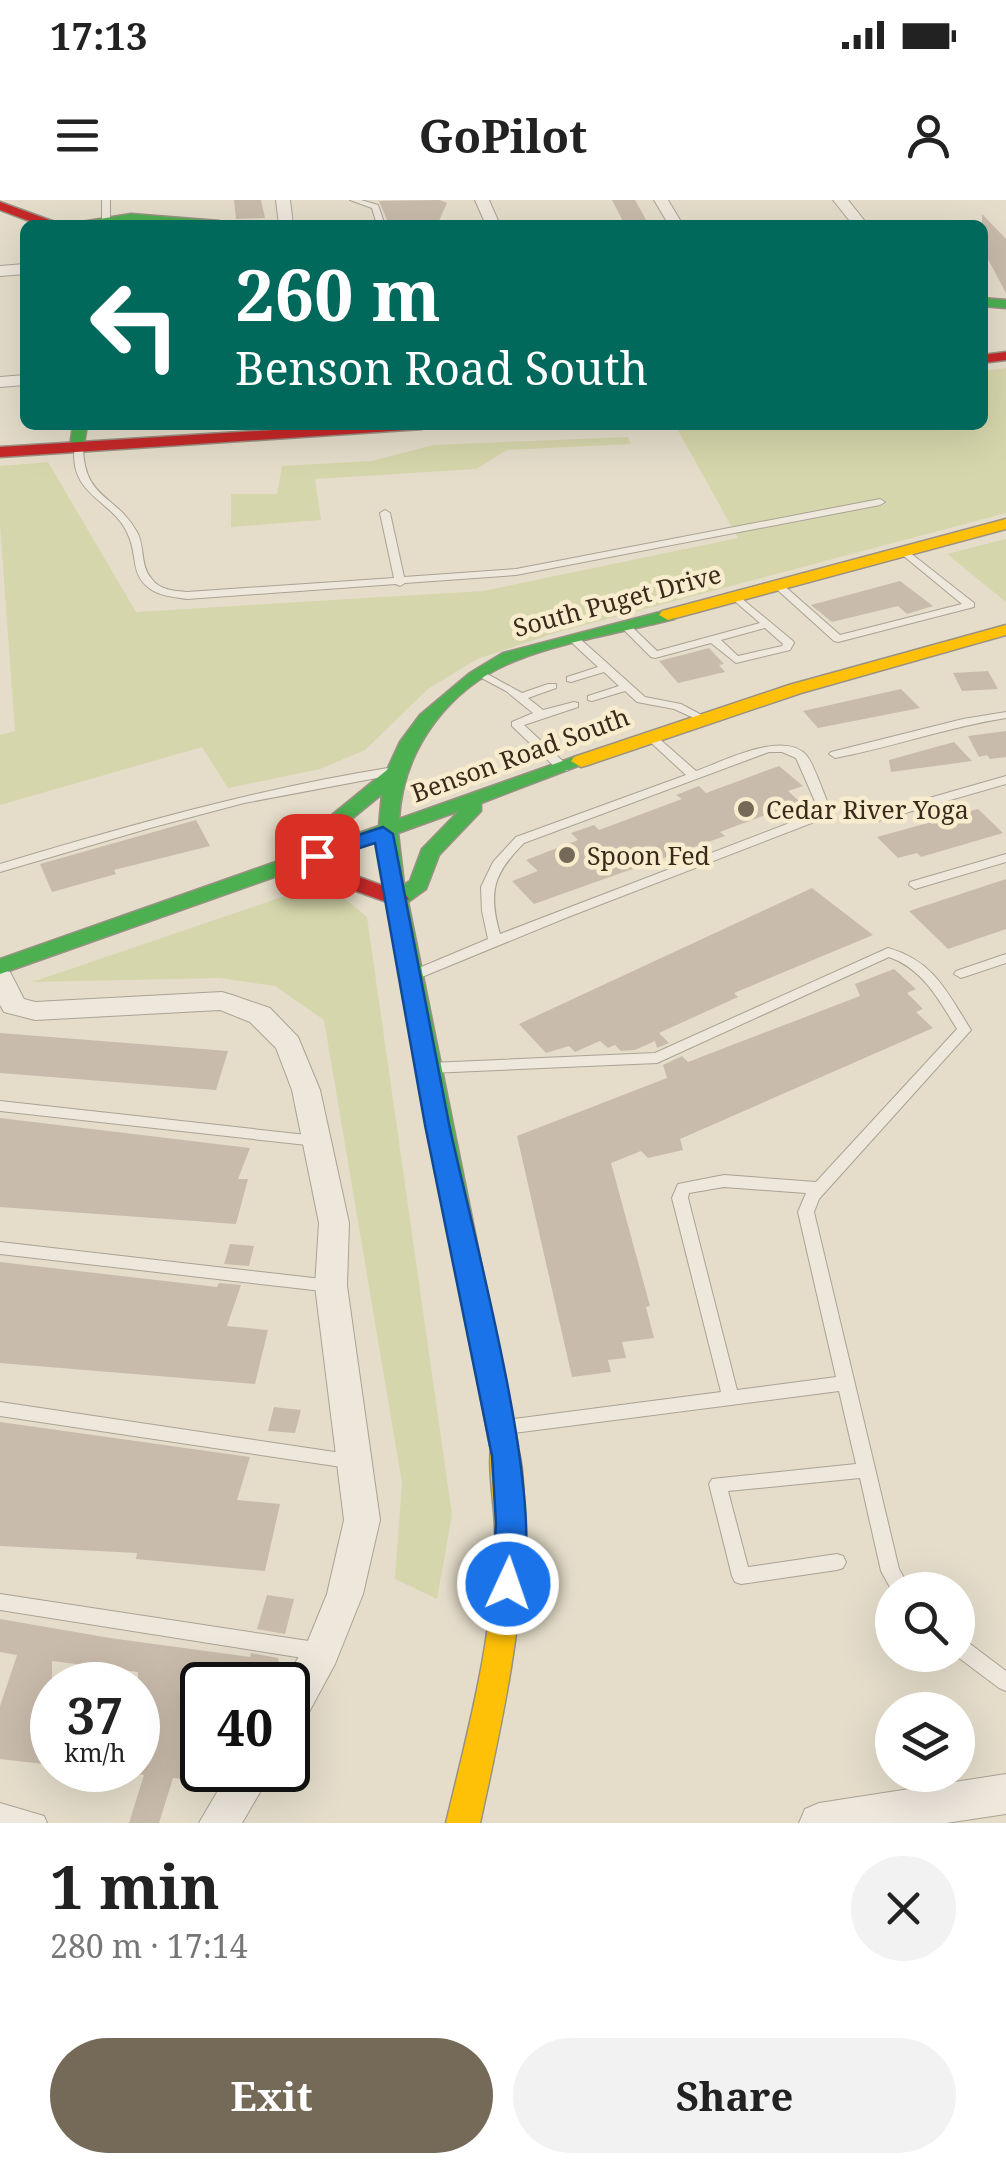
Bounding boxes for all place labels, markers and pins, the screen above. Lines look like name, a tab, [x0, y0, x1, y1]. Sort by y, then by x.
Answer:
place label: Cedar River Yoga	[766, 792, 969, 826]
marker: Cedar River Yoga	[735, 798, 757, 820]
pin	[275, 814, 360, 899]
place label: Spoon Fed	[587, 838, 710, 872]
marker: Spoon Fed	[556, 844, 578, 866]

